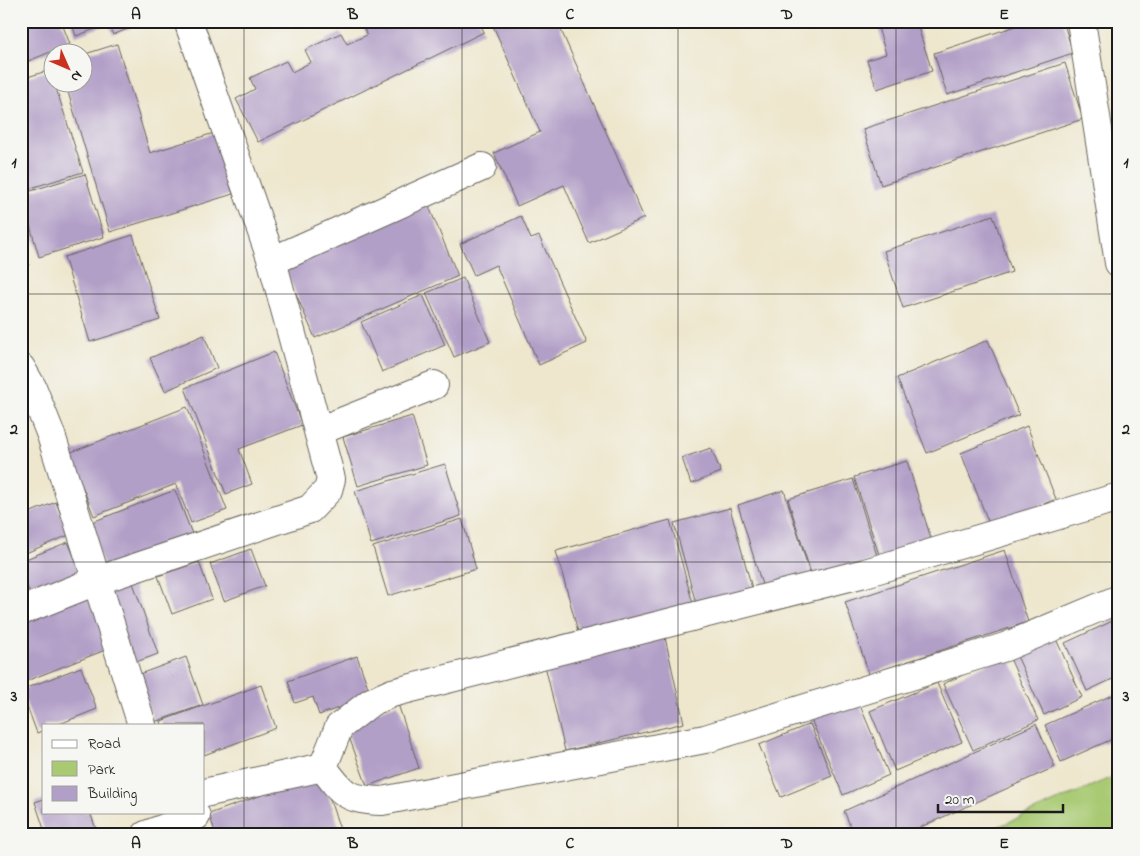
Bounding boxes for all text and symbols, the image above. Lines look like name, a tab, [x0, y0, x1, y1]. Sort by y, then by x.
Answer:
text: A	[131, 3, 141, 27]
text: B	[347, 3, 359, 27]
text: C	[566, 3, 575, 27]
text: D	[780, 3, 793, 27]
text: E	[999, 3, 1009, 27]
north arrow	[42, 42, 92, 92]
text: N	[65, 65, 87, 87]
text: 1	[11, 151, 17, 175]
text: 1	[1123, 151, 1129, 175]
text: 2	[9, 418, 18, 442]
text: 2	[1121, 418, 1130, 442]
text: 3	[10, 685, 18, 709]
text: 3	[1122, 685, 1130, 709]
legend	[42, 724, 205, 814]
text: Road	[88, 733, 121, 755]
text: Park	[88, 759, 116, 781]
scale bar	[938, 781, 1062, 813]
text: Building	[87, 783, 137, 806]
text: 20 m	[945, 789, 975, 811]
text: A	[131, 832, 141, 856]
text: B	[347, 832, 359, 856]
text: C	[566, 832, 575, 856]
text: D	[780, 832, 793, 856]
text: E	[999, 832, 1009, 856]

